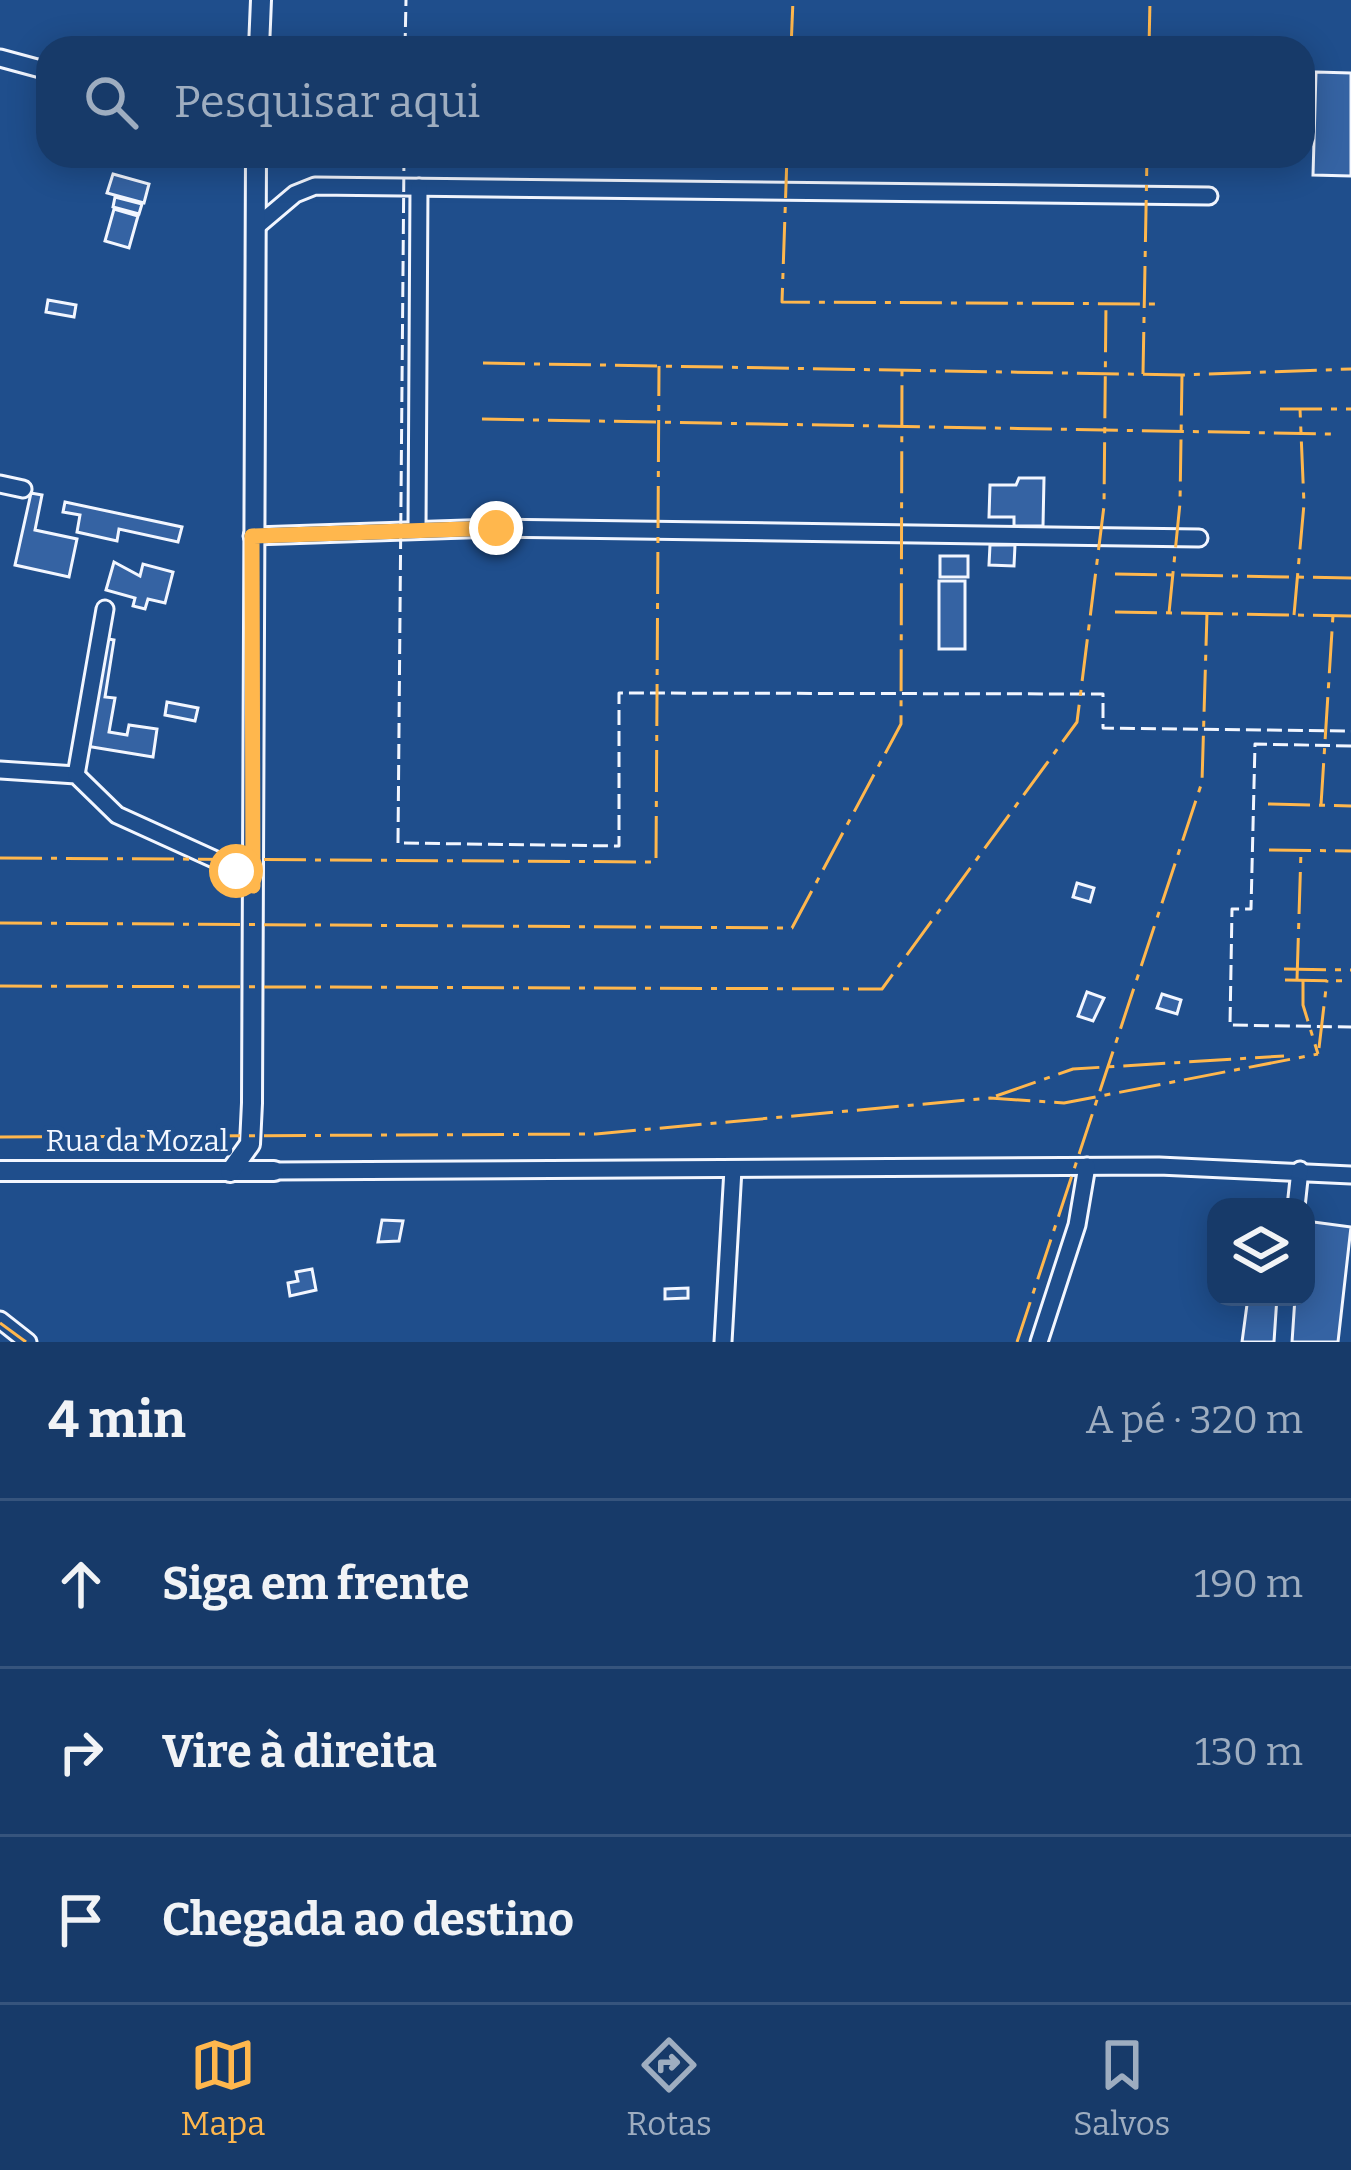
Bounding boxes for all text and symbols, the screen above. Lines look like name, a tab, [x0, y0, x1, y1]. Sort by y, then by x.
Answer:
search box	[36, 36, 1315, 168]
icon: search	[78, 69, 144, 135]
text: Pesquisar aqui	[174, 75, 480, 129]
route end	[469, 501, 523, 555]
route start	[209, 844, 263, 898]
street label: Rua da Mozal	[45, 1123, 229, 1159]
map controls	[1207, 1198, 1315, 1306]
button: layers	[1207, 1198, 1315, 1306]
text: 4 min	[48, 1389, 186, 1451]
text: A pé · 320 m	[1086, 1397, 1303, 1443]
icon: ahead	[48, 1551, 114, 1617]
text: Siga em frente	[162, 1557, 470, 1611]
text: 190 m	[1194, 1561, 1303, 1607]
icon: right	[48, 1719, 114, 1785]
text: Vire à direita	[162, 1725, 437, 1779]
text: 130 m	[1195, 1729, 1303, 1775]
icon: arrive	[48, 1887, 114, 1953]
text: Chegada ao destino	[162, 1893, 574, 1947]
tab: Mapa	[181, 2032, 265, 2144]
tab: Rotas	[626, 2032, 712, 2144]
tab: Salvos	[1073, 2032, 1170, 2144]

